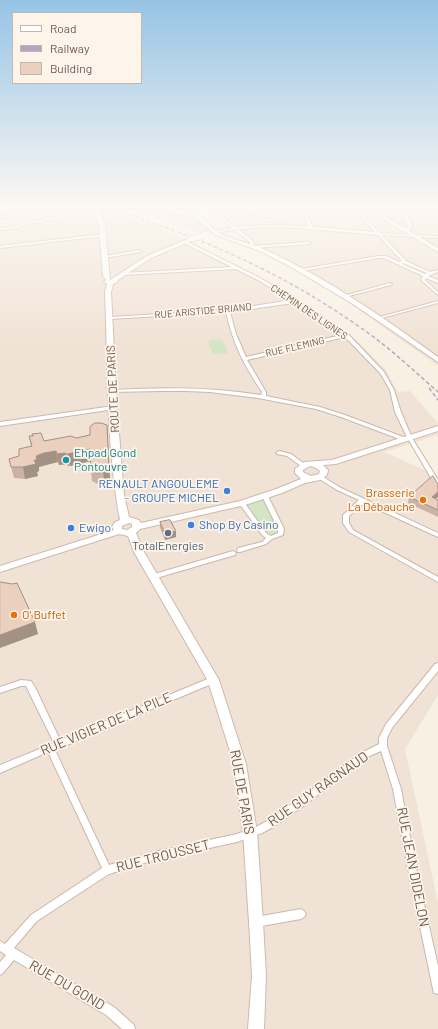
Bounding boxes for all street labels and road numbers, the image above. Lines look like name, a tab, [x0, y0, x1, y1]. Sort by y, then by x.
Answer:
street label: CHEMIN DES LIGNES	[268, 282, 350, 342]
street label: RUE ARISTIDE BRIAND	[154, 301, 252, 321]
street label: RUE FLEMING	[264, 334, 326, 360]
street label: ROUTE DE PARIS	[104, 345, 122, 433]
street label: RUE VIGIER DE LA PILE	[38, 689, 174, 759]
street label: RUE DE PARIS	[226, 748, 258, 836]
street label: RUE GUY RAGNAUD	[264, 748, 372, 830]
street label: RUE JEAN DIDELON	[393, 806, 433, 928]
street label: RUE TROUSSET	[114, 836, 212, 876]
street label: RUE DU GOND	[26, 957, 108, 1013]

